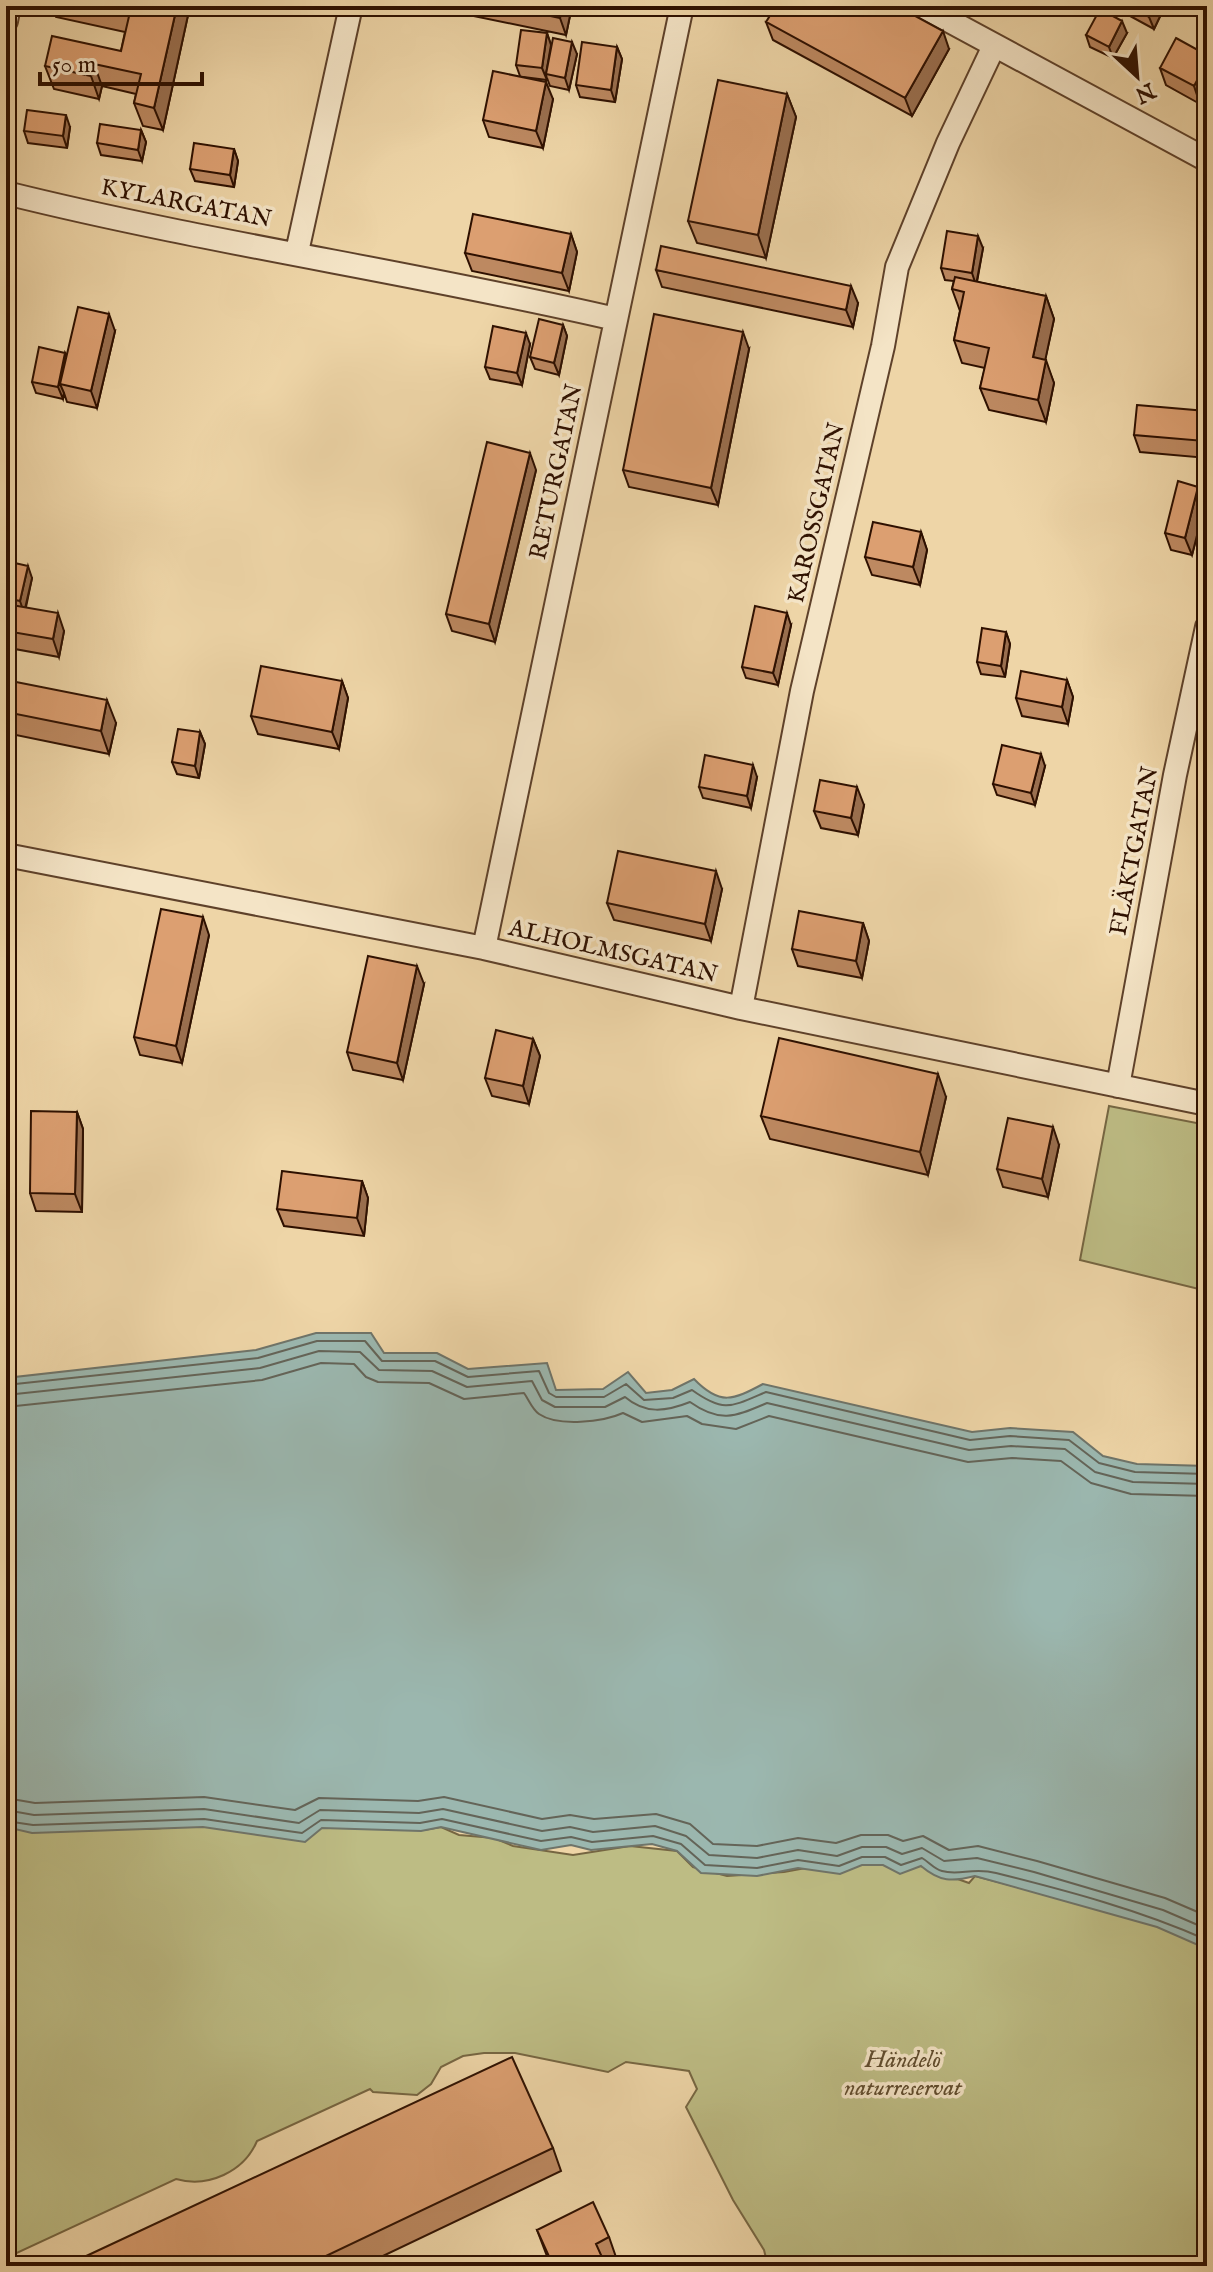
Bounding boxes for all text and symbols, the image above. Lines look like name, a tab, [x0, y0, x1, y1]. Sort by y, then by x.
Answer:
scale bar	[40, 36, 202, 86]
north arrow	[1097, 36, 1177, 116]
text: 50 m	[52, 50, 96, 81]
text: N	[1130, 75, 1160, 109]
street label: KYLARGATAN	[98, 172, 274, 236]
street label: RETURGATAN	[523, 381, 591, 563]
street label: KAROSSGATAN	[781, 420, 853, 606]
street label: FLÄKTGATAN	[1103, 764, 1167, 938]
street label: ALHOLMSGATAN	[505, 913, 721, 991]
park label: Händelö naturreservat	[844, 2045, 963, 2104]

